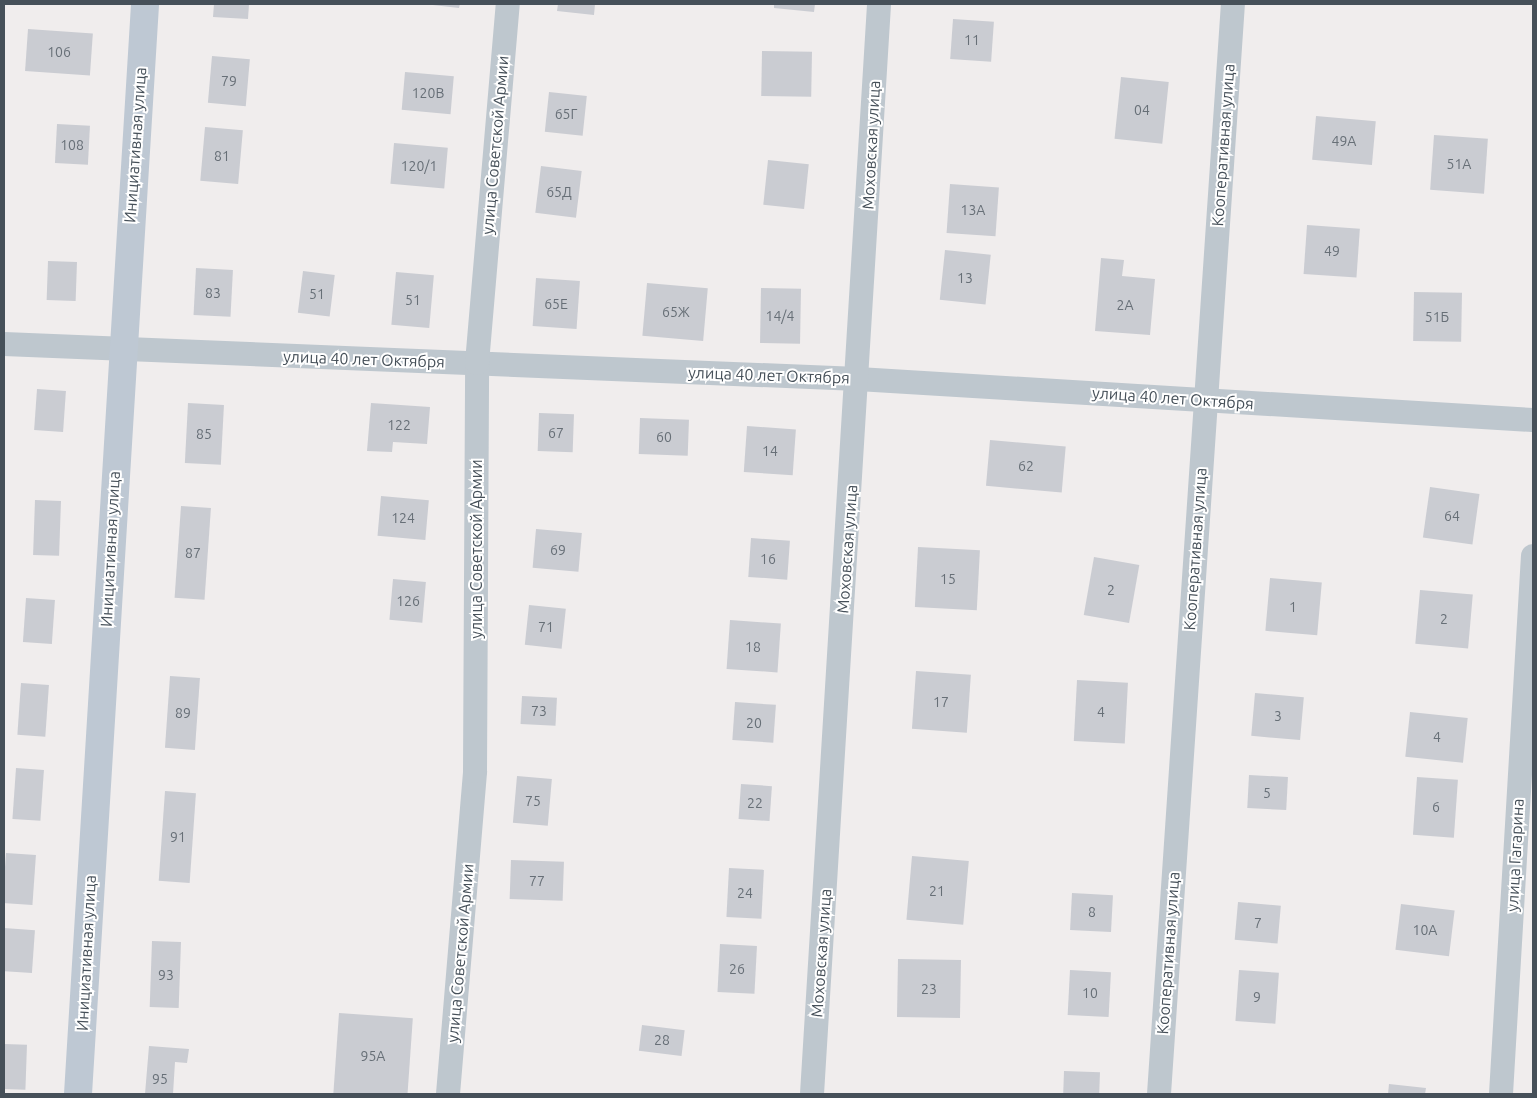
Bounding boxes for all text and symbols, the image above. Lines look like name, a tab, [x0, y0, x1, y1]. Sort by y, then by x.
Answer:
house number: 11	[964, 32, 980, 48]
house number: 106	[47, 44, 71, 60]
street label: улица Советской Армии	[478, 55, 512, 235]
street label: Кооперативная улица	[1208, 63, 1238, 227]
street label: Инициативная улица	[120, 66, 150, 224]
house number: 79	[221, 73, 237, 89]
street label: Моховская улица	[858, 80, 884, 210]
house number: 120В	[412, 85, 444, 101]
house number: 04	[1134, 102, 1150, 118]
house number: 65Г	[555, 106, 577, 122]
house number: 49А	[1332, 133, 1356, 149]
house number: 108	[60, 137, 84, 153]
house number: 81	[214, 148, 230, 164]
house number: 51А	[1447, 156, 1471, 172]
house number: 120/1	[401, 158, 437, 174]
house number: 65Д	[546, 184, 572, 200]
house number: 13А	[961, 202, 985, 218]
house number: 49	[1324, 243, 1340, 259]
house number: 13	[957, 270, 973, 286]
house number: 83	[205, 285, 221, 301]
house number: 51	[309, 286, 325, 302]
house number: 51	[405, 292, 421, 308]
house number: 65Е	[544, 296, 568, 312]
house number: 2А	[1117, 297, 1133, 313]
house number: 65Ж	[662, 304, 690, 320]
house number: 14/4	[766, 308, 794, 324]
house number: 51Б	[1425, 309, 1449, 325]
street label: улица 40 лет Октября	[283, 347, 445, 371]
street label: улица 40 лет Октября	[688, 363, 850, 387]
street label: улица 40 лет Октября	[1092, 383, 1254, 413]
house number: 122	[387, 417, 411, 433]
house number: 67	[548, 425, 564, 441]
house number: 85	[196, 426, 212, 442]
house number: 60	[656, 429, 672, 445]
house number: 14	[762, 443, 778, 459]
house number: 62	[1018, 458, 1034, 474]
street label: улица Советской Армии	[466, 459, 486, 639]
street label: Кооперативная улица	[1180, 467, 1210, 631]
street label: Инициативная улица	[96, 470, 124, 628]
street label: Моховская улица	[833, 484, 861, 614]
house number: 64	[1444, 508, 1460, 524]
house number: 124	[391, 510, 415, 526]
house number: 69	[550, 542, 566, 558]
house number: 87	[185, 545, 201, 561]
house number: 16	[760, 551, 776, 567]
house number: 15	[940, 571, 956, 587]
house number: 2	[1107, 582, 1115, 598]
house number: 126	[396, 593, 420, 609]
house number: 1	[1289, 599, 1297, 615]
house number: 2	[1440, 611, 1448, 627]
house number: 71	[538, 619, 554, 635]
house number: 18	[745, 639, 761, 655]
house number: 17	[933, 694, 949, 710]
house number: 73	[531, 703, 547, 719]
house number: 4	[1097, 704, 1105, 720]
house number: 89	[175, 705, 191, 721]
house number: 3	[1274, 708, 1282, 724]
house number: 20	[746, 715, 762, 731]
house number: 4	[1433, 729, 1441, 745]
house number: 5	[1263, 785, 1271, 801]
house number: 75	[525, 793, 541, 809]
house number: 22	[747, 795, 763, 811]
street label: улица Гагарина	[1502, 798, 1528, 912]
house number: 6	[1432, 799, 1440, 815]
house number: 91	[170, 829, 186, 845]
street label: улица Советской Армии	[443, 863, 477, 1043]
street label: Кооперативная улица	[1153, 871, 1183, 1035]
house number: 77	[529, 873, 545, 889]
street label: Инициативная улица	[72, 874, 100, 1032]
house number: 21	[929, 883, 945, 899]
house number: 24	[737, 885, 753, 901]
street label: Моховская улица	[807, 888, 835, 1018]
house number: 8	[1088, 904, 1096, 920]
house number: 7	[1254, 915, 1262, 931]
house number: 10А	[1413, 922, 1437, 938]
house number: 26	[729, 961, 745, 977]
house number: 93	[158, 967, 174, 983]
house number: 23	[921, 981, 937, 997]
house number: 10	[1082, 985, 1098, 1001]
house number: 9	[1253, 989, 1261, 1005]
house number: 28	[654, 1032, 670, 1048]
house number: 95А	[361, 1048, 385, 1064]
house number: 95	[152, 1071, 168, 1087]

